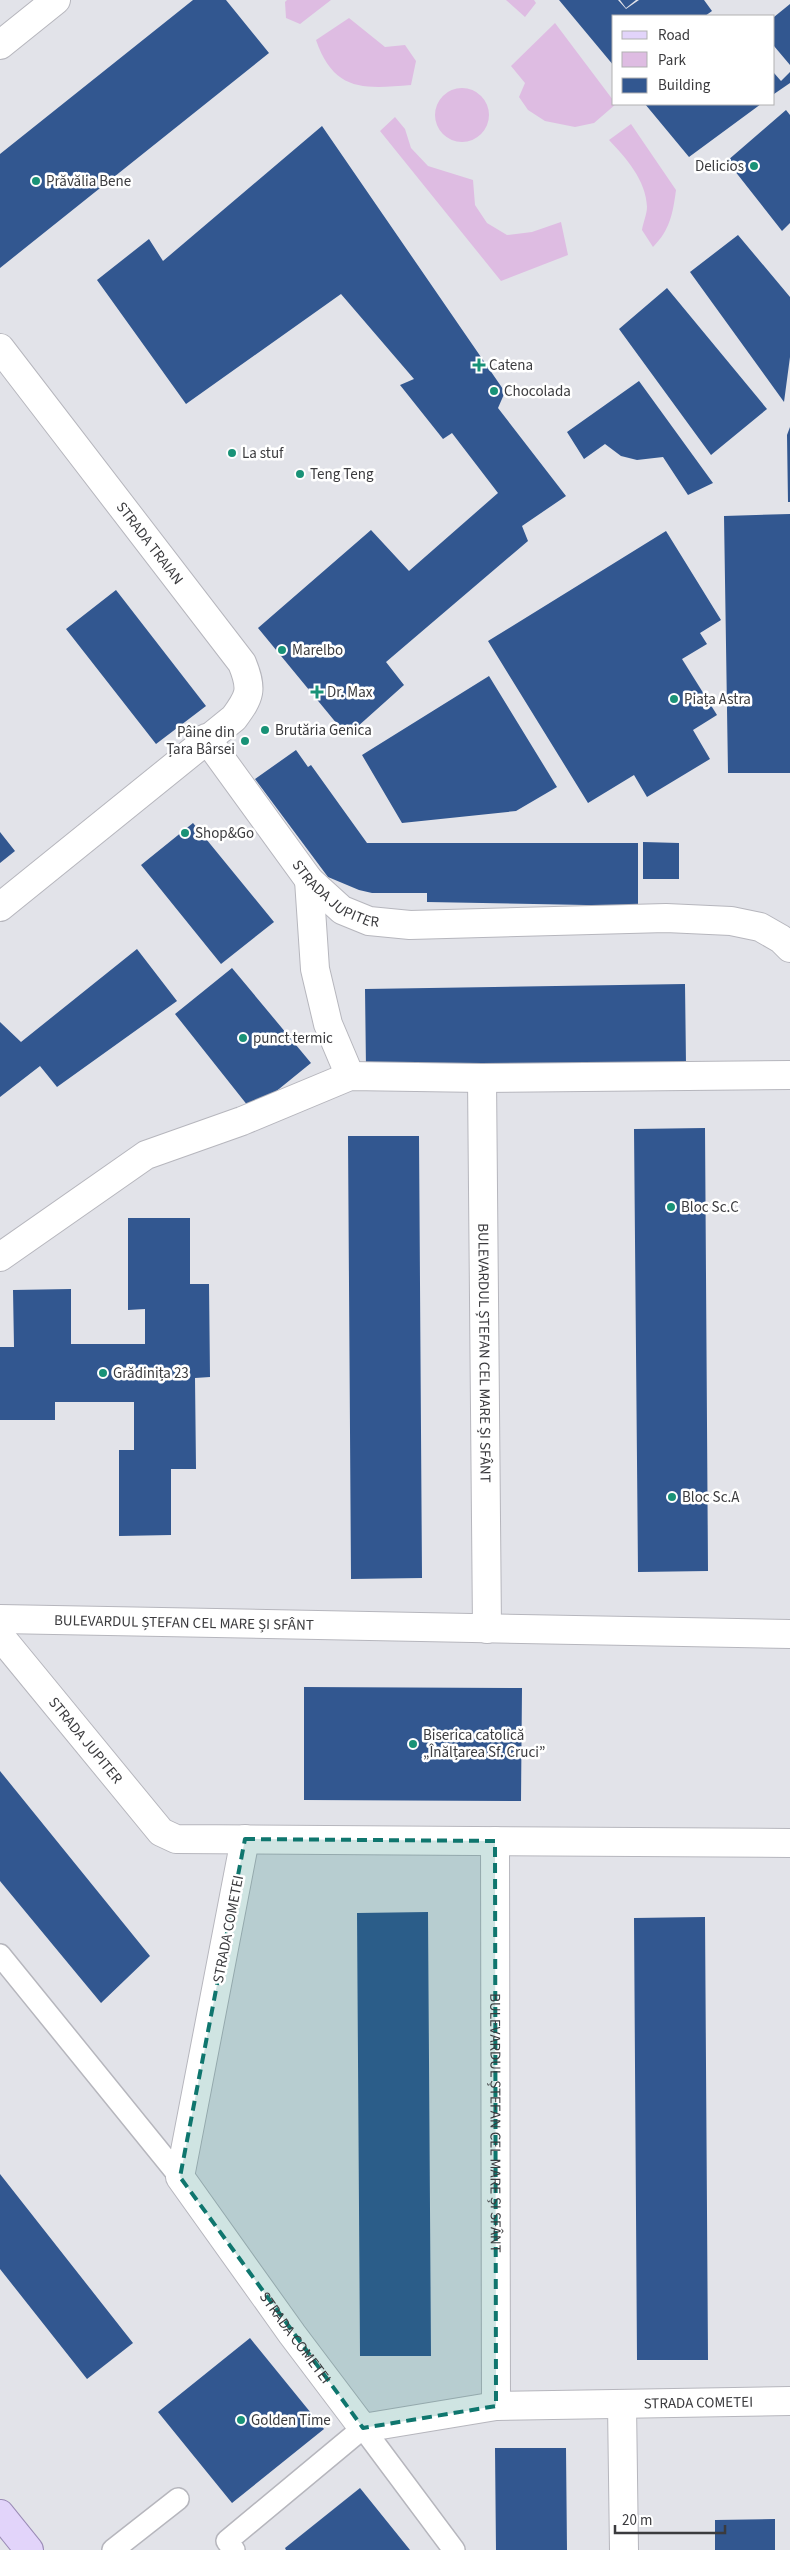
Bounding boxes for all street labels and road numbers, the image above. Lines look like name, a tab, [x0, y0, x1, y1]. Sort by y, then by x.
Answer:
street label: STRADA TRAIAN	[111, 498, 188, 589]
street label: STRADA JUPITER	[287, 856, 380, 933]
street label: BULEVARDUL ȘTEFAN CEL MARE ȘI SFÂNT	[472, 1223, 496, 1483]
street label: BULEVARDUL ȘTEFAN CEL MARE ȘI SFÂNT	[54, 1610, 314, 1636]
street label: STRADA JUPITER	[43, 1693, 127, 1789]
street label: STRADA COMETEI	[208, 1873, 249, 1985]
street label: BULEVARDUL ȘTEFAN CEL MARE ȘI SFÂNT	[484, 1993, 506, 2253]
street label: STRADA COMETEI	[254, 2288, 336, 2388]
street label: STRADA COMETEI	[643, 2392, 753, 2414]

